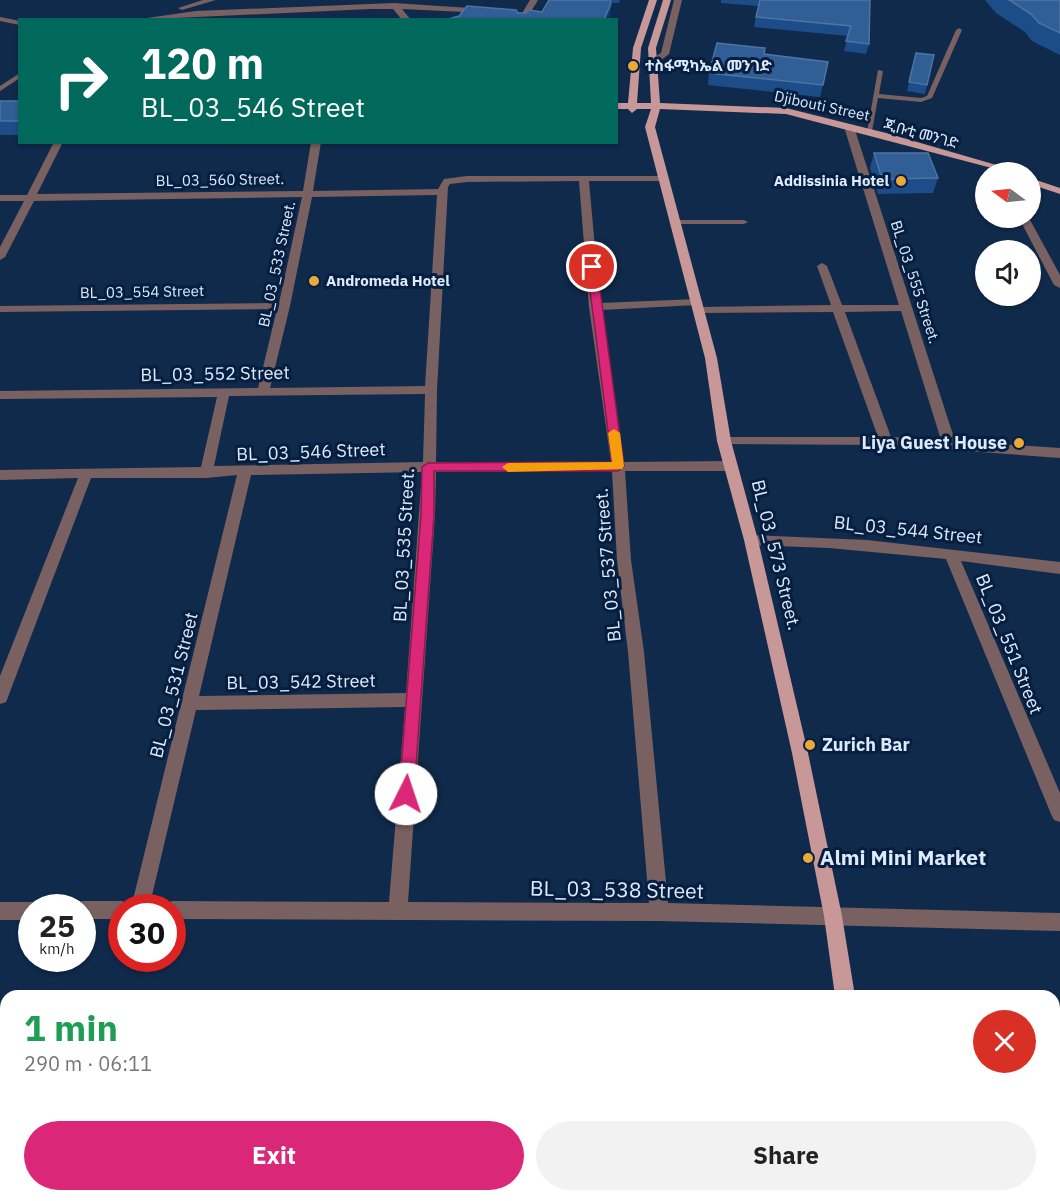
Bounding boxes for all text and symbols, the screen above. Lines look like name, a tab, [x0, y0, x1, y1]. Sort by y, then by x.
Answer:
text: 120 m	[141, 36, 264, 91]
icon: right	[42, 42, 120, 120]
place label: ተስፋሚካኤል መንገድ	[645, 56, 772, 75]
marker: ተስፋሚካኤል መንገድ	[626, 59, 640, 73]
street label: Djibouti Street	[773, 86, 871, 125]
text: BL_03_546 Street	[141, 89, 365, 124]
street label: ጂቡቲ መንገድ	[882, 114, 961, 153]
north arrow	[975, 162, 1041, 228]
map controls	[975, 162, 1041, 306]
street label: BL_03_560 Street.	[156, 169, 284, 190]
place label: Addissinia Hotel	[774, 171, 889, 190]
marker: Addissinia Hotel	[894, 174, 908, 188]
street label: BL_03_533 Street.	[254, 199, 299, 329]
street label: BL_03_555 Street.	[887, 218, 944, 346]
button: sound	[975, 240, 1041, 306]
pin	[566, 241, 617, 292]
icon: arrive	[575, 250, 608, 283]
place label: Andromeda Hotel	[326, 271, 450, 290]
marker: Andromeda Hotel	[307, 274, 321, 288]
street label: BL_03_554 Street	[80, 281, 204, 302]
street label: BL_03_552 Street	[140, 361, 290, 386]
place label: Liya Guest House	[862, 431, 1007, 454]
marker: Liya Guest House	[1012, 436, 1026, 450]
street label: BL_03_546 Street	[236, 437, 386, 466]
street label: BL_03_535 Street.	[388, 467, 419, 623]
street label: BL_03_573 Street.	[747, 477, 806, 632]
street label: BL_03_537 Street.	[589, 487, 626, 643]
street label: BL_03_544 Street	[833, 510, 983, 549]
street label: BL_03_551 Street	[971, 570, 1048, 717]
street label: BL_03_531 Street	[144, 610, 203, 760]
street label: BL_03_542 Street	[226, 669, 376, 694]
place label: Zurich Bar	[822, 733, 910, 756]
marker: Zurich Bar	[803, 738, 817, 752]
position arrow	[374, 762, 438, 826]
place label: Almi Mini Market	[820, 843, 986, 871]
marker: Almi Mini Market	[801, 851, 815, 865]
street label: BL_03_538 Street	[530, 873, 704, 905]
speed limit sign: 30	[108, 894, 186, 972]
text: 25	[39, 906, 75, 945]
text: km/h	[39, 939, 75, 958]
text: 1 min	[24, 1004, 118, 1051]
button: close	[973, 1010, 1036, 1073]
text: 290 m · 06:11	[24, 1050, 152, 1077]
button: Exit	[24, 1121, 524, 1190]
button: Share	[536, 1121, 1036, 1190]

